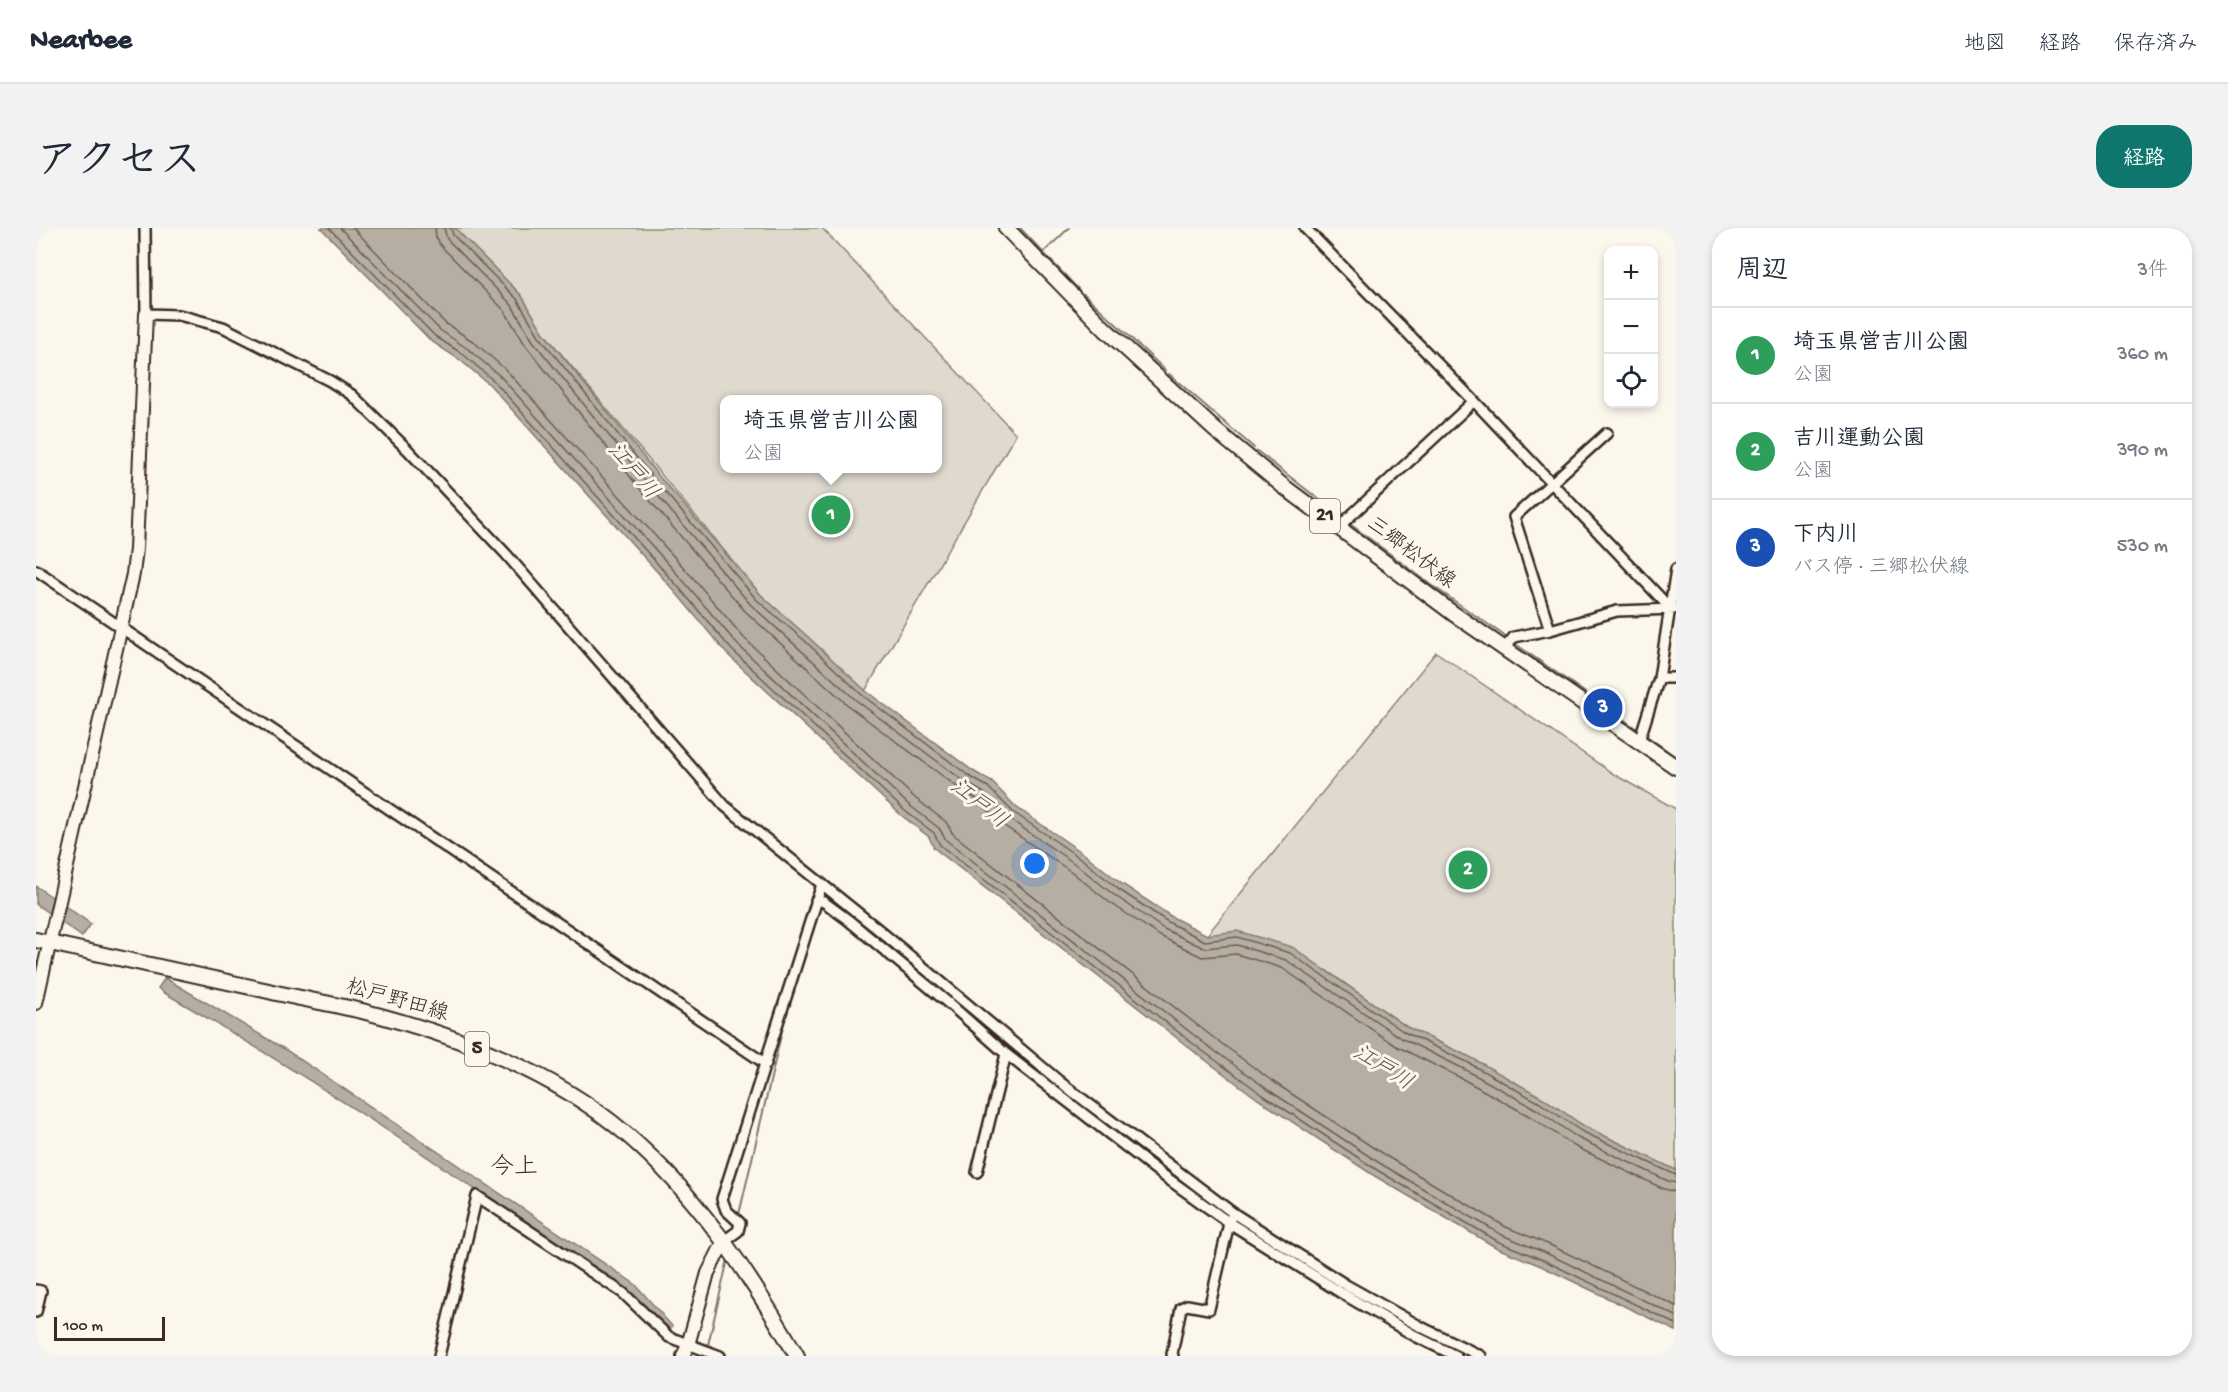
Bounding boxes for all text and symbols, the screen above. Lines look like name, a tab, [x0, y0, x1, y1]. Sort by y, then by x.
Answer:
text: Nearbee	[30, 25, 132, 58]
text: 地図	[1964, 33, 2006, 58]
text: 経路	[2039, 33, 2081, 58]
text: 保存済み	[2114, 33, 2198, 58]
button: 経路	[2096, 125, 2192, 188]
text: アクセス	[36, 140, 201, 189]
map controls	[1604, 246, 1658, 408]
button: +	[1604, 246, 1658, 300]
text: 周辺	[1736, 257, 1788, 288]
text: 3件	[2138, 260, 2168, 283]
button: −	[1604, 300, 1658, 354]
text: 埼玉県営吉川公園	[1793, 331, 1969, 357]
text: 1	[1751, 344, 1760, 367]
text: 360 m	[2117, 344, 2168, 367]
button: locate	[1604, 354, 1658, 408]
text: 公園	[1793, 365, 1833, 388]
popup	[720, 395, 942, 473]
text: 埼玉県営吉川公園	[743, 410, 919, 436]
text: 吉川運動公園	[1793, 427, 1925, 453]
water label: 江戸川	[601, 438, 663, 506]
text: 2	[1751, 440, 1760, 463]
text: 390 m	[2117, 440, 2168, 463]
text: 公園	[743, 444, 783, 467]
text: 公園	[1793, 461, 1833, 484]
pin: 1	[812, 492, 850, 538]
road number: 21	[1310, 499, 1340, 533]
street label: 三郷松伏線	[1361, 512, 1460, 596]
text: 下内川	[1793, 523, 1859, 549]
text: 3	[1750, 536, 1761, 559]
text: 530 m	[2117, 536, 2168, 559]
text: バス停 · 三郷松伏線	[1793, 557, 1969, 580]
pin: 3	[1584, 686, 1622, 730]
water label: 江戸川	[944, 774, 1012, 836]
pin: 2	[1448, 848, 1488, 892]
your location	[1020, 849, 1049, 878]
street label: 松戸野田線	[343, 975, 451, 1028]
road number: 5	[465, 1032, 489, 1066]
water label: 江戸川	[1347, 1040, 1417, 1098]
district label: 今上	[490, 1153, 538, 1183]
scale bar	[54, 1314, 165, 1342]
text: 100 m	[63, 1318, 103, 1337]

